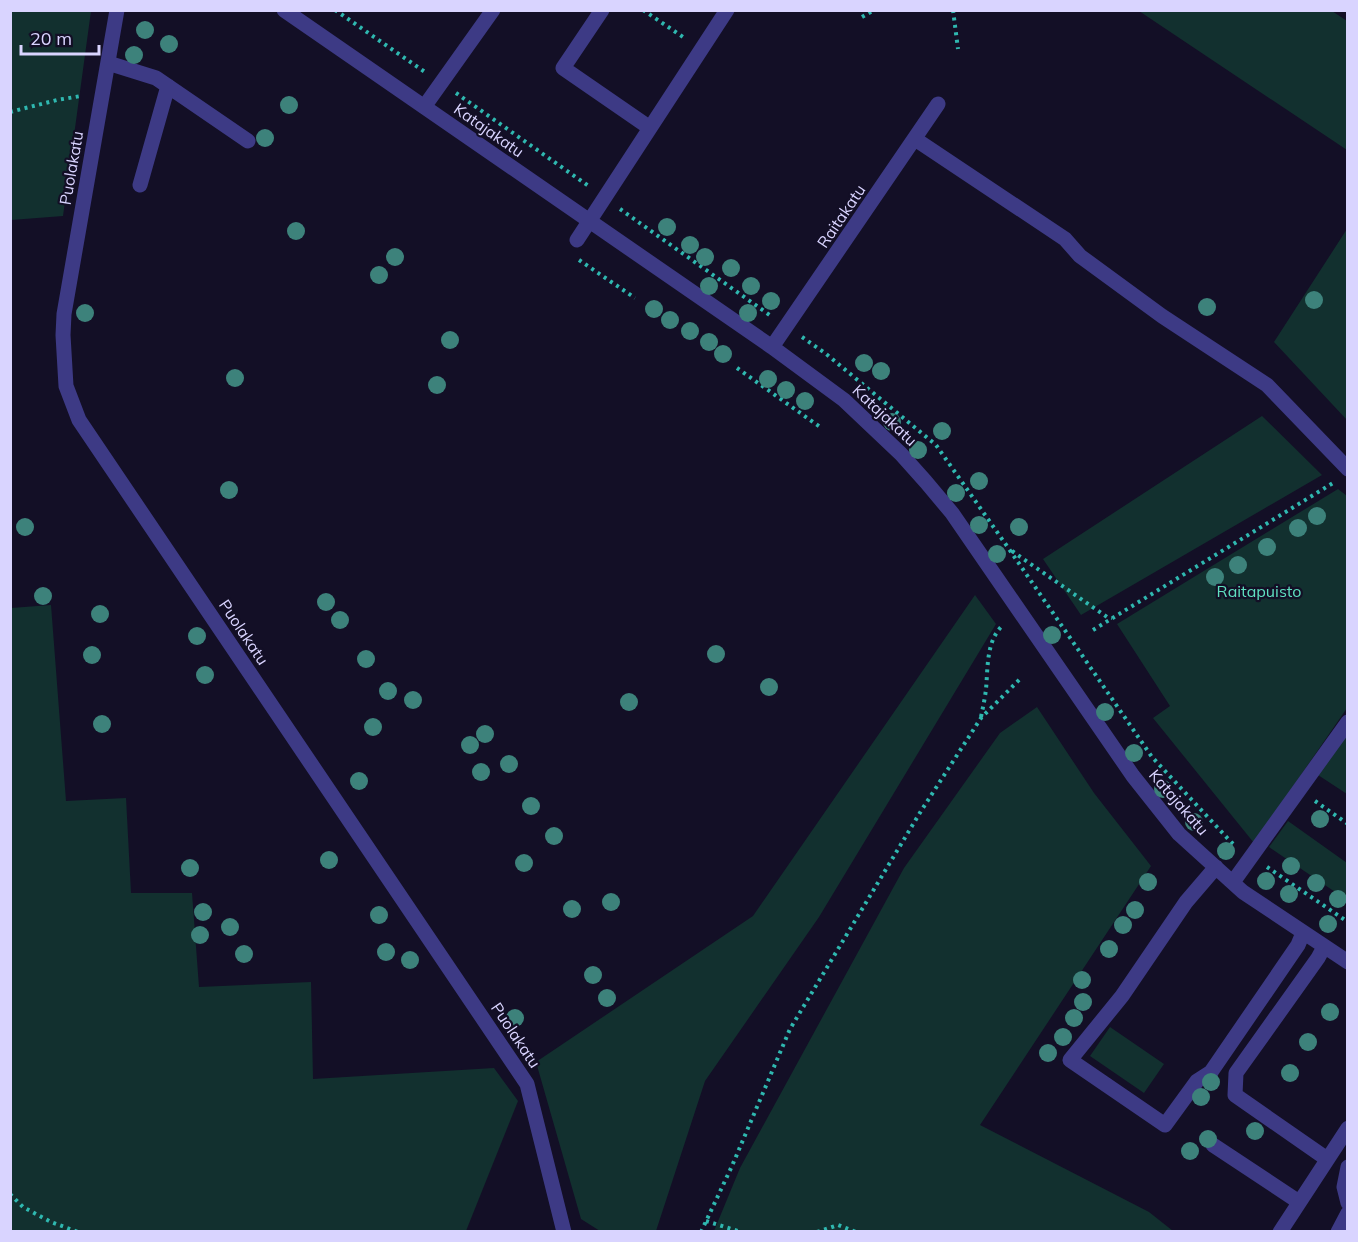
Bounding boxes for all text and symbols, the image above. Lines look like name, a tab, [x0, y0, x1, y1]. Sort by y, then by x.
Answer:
scale bar	[21, 18, 99, 56]
text: 20 m	[30, 27, 72, 50]
street label: Katajakatu	[450, 99, 528, 161]
street label: Puolakatu	[55, 129, 87, 207]
street label: Raitakatu	[813, 180, 869, 252]
street label: Katajakatu	[849, 380, 921, 450]
park label: Raitapuisto	[1217, 581, 1301, 601]
street label: Puolakatu	[215, 595, 273, 669]
street label: Katajakatu	[1145, 765, 1213, 839]
street label: Puolakatu	[487, 998, 545, 1072]

